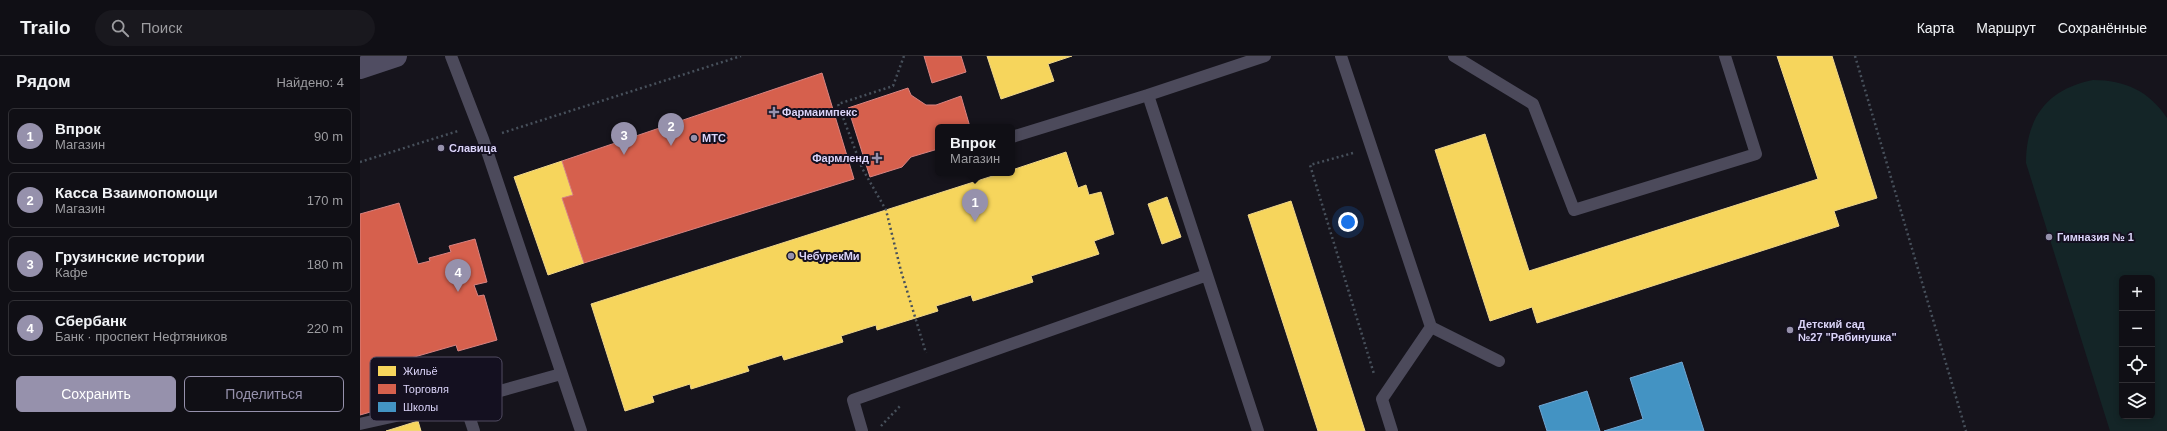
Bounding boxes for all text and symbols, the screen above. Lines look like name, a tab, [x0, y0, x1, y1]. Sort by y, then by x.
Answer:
search box	[95, 10, 375, 46]
text: Trailo	[20, 17, 71, 38]
icon: search	[109, 17, 131, 39]
text: Поиск	[141, 19, 182, 36]
text: Карта	[1917, 20, 1954, 36]
text: Маршрут	[1976, 20, 2036, 36]
text: Сохранённые	[2058, 20, 2147, 36]
text: Рядом	[16, 72, 71, 91]
text: Найдено: 4	[276, 75, 344, 90]
place label: Фармаимпекс	[782, 106, 857, 118]
marker: Фармаимпекс	[769, 107, 779, 117]
pin: 2	[658, 113, 684, 146]
text: Впрок	[55, 120, 101, 137]
pin: 3	[611, 122, 637, 155]
popup	[935, 124, 1015, 176]
text: 1	[26, 129, 34, 144]
text: 90 m	[314, 129, 343, 144]
place label: МТС	[702, 132, 726, 144]
marker: МТС	[689, 133, 699, 143]
text: Впрок	[950, 134, 996, 151]
text: Магазин	[55, 137, 105, 152]
place label: Славица	[449, 142, 497, 154]
marker: Славица	[436, 143, 446, 153]
text: Магазин	[950, 151, 1000, 166]
place label: Фармленд	[812, 152, 869, 164]
marker: Фармленд	[872, 153, 882, 163]
text: Касса Взаимопомощи	[55, 184, 218, 201]
pin: 1	[962, 189, 988, 222]
text: 2	[26, 193, 34, 208]
text: 170 m	[307, 193, 343, 208]
text: Магазин	[55, 201, 105, 216]
your location	[1338, 212, 1358, 232]
place label: Гимназия № 1	[2057, 231, 2134, 243]
marker: Гимназия № 1	[2044, 232, 2054, 242]
text: Грузинские истории	[55, 248, 205, 265]
place label: ЧебурекМи	[799, 250, 860, 262]
marker: ЧебурекМи	[786, 251, 796, 261]
text: 3	[26, 257, 34, 272]
text: 180 m	[307, 257, 343, 272]
pin: 4	[445, 259, 471, 292]
text: Кафе	[55, 265, 88, 280]
map controls	[2119, 275, 2155, 419]
button: +	[2119, 275, 2155, 311]
button: −	[2119, 311, 2155, 347]
text: Сбербанк	[55, 312, 127, 329]
place label: Детский сад №27 "Рябинушка"	[1798, 318, 1897, 343]
text: 4	[26, 321, 34, 336]
text: 220 m	[307, 321, 343, 336]
marker: Детский сад №27 "Рябинушка"	[1785, 325, 1795, 335]
text: Банк · проспект Нефтяников	[55, 329, 227, 344]
button: locate	[2119, 347, 2155, 383]
legend	[370, 357, 502, 421]
text: Жильё	[403, 365, 438, 377]
button: Сохранить	[16, 376, 176, 412]
button: Поделиться	[184, 376, 344, 412]
text: Торговля	[403, 383, 449, 395]
button: layers	[2119, 383, 2155, 419]
text: Школы	[403, 401, 438, 413]

